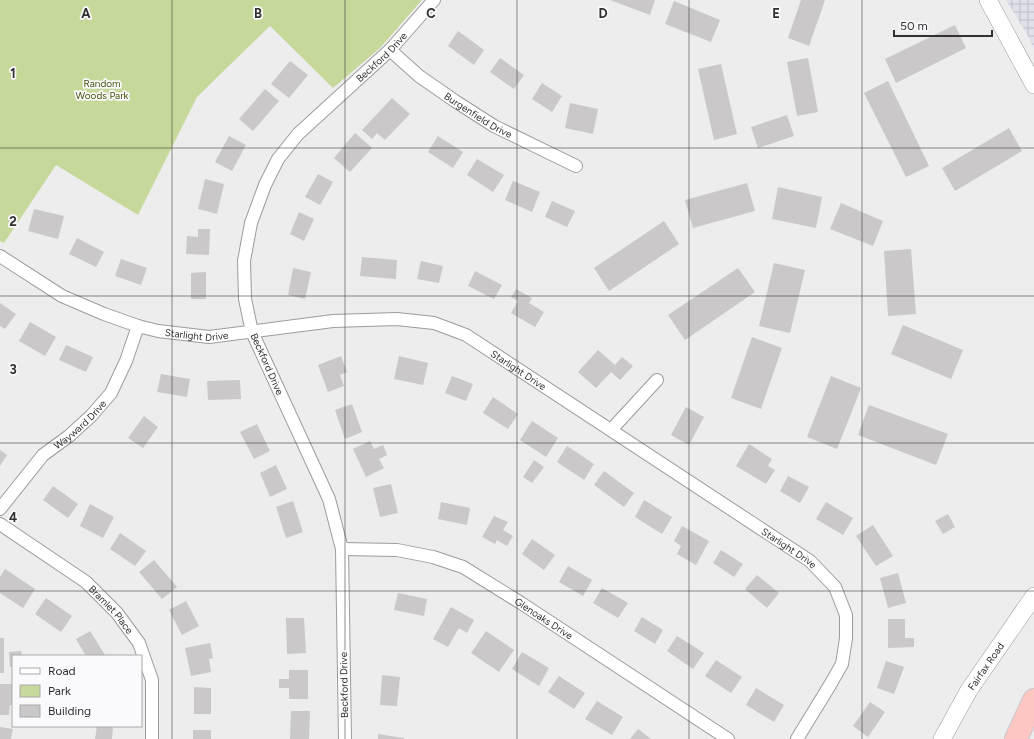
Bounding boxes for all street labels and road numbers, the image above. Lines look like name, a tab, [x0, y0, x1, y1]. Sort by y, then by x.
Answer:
street label: Beckford Drive	[353, 29, 410, 85]
street label: Burgenfield Drive	[442, 89, 515, 141]
street label: Starlight Drive	[164, 325, 230, 344]
street label: Beckford Drive	[248, 331, 287, 397]
street label: Starlight Drive	[488, 347, 549, 393]
street label: Wayward Drive	[51, 396, 109, 452]
street label: Starlight Drive	[759, 525, 820, 571]
street label: Bramlet Place	[86, 582, 137, 637]
street label: Glenoaks Drive	[512, 594, 576, 642]
street label: Fairfax Road	[964, 640, 1007, 693]
street label: Beckford Drive	[337, 651, 351, 718]

